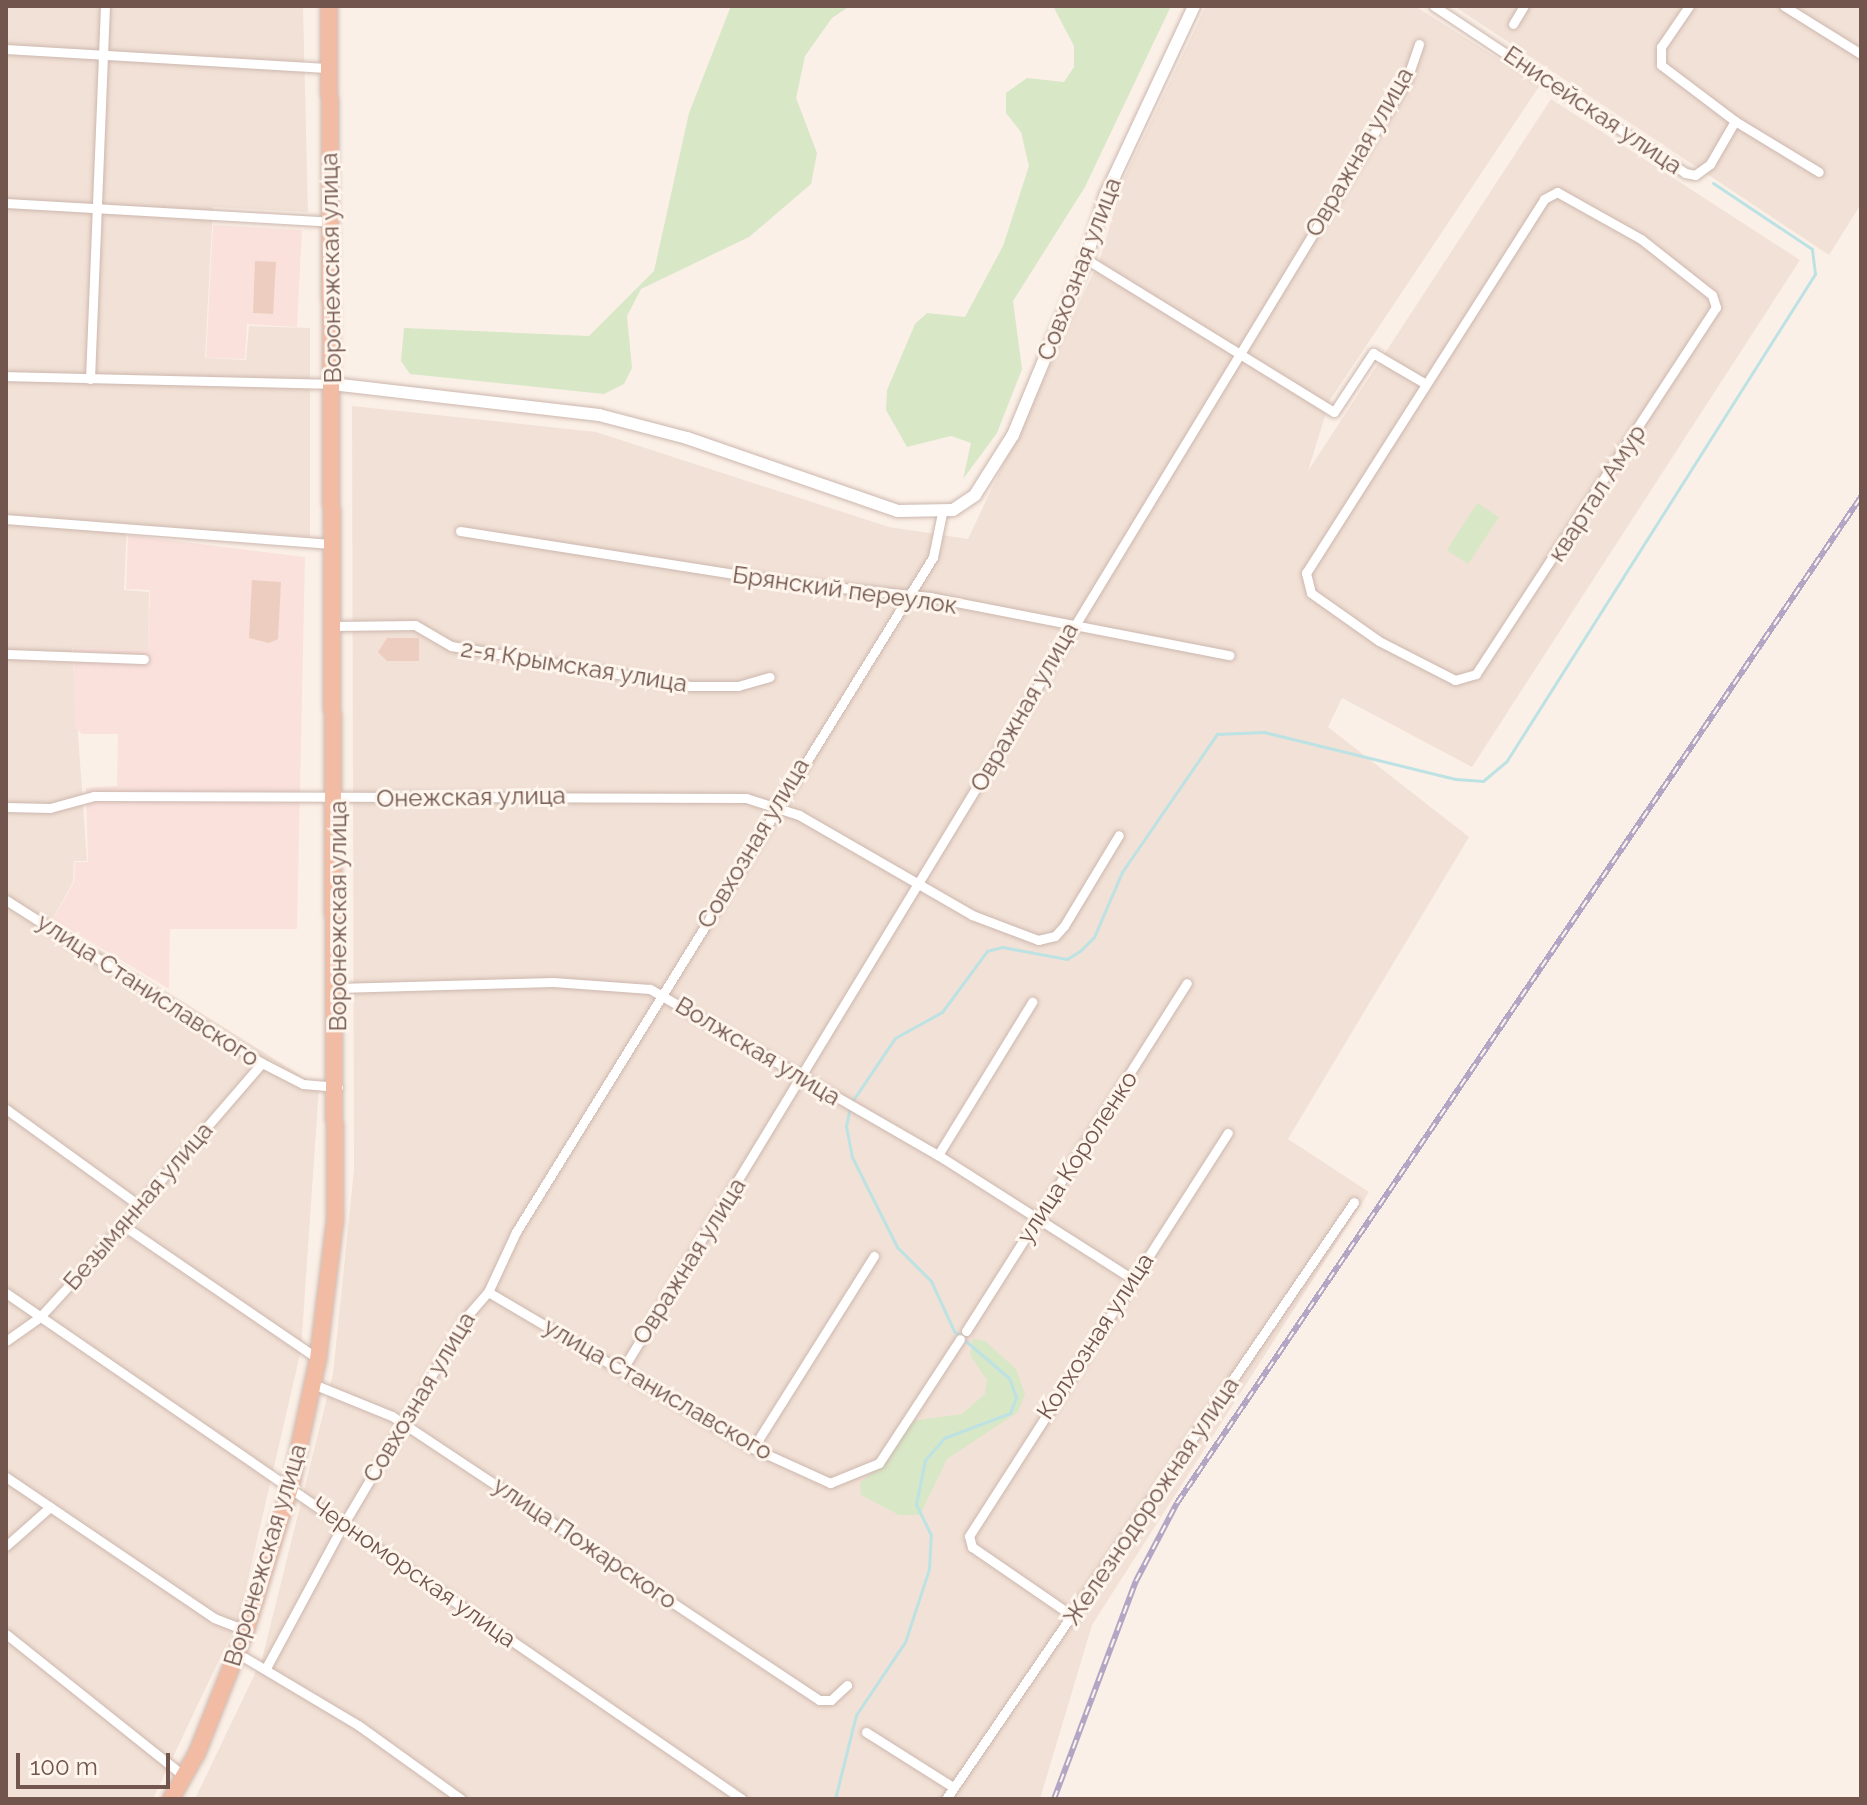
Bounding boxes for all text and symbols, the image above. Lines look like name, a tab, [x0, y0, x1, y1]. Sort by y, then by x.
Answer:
street label: Енисейская улица	[1498, 40, 1688, 180]
street label: Овражная улица	[1299, 62, 1419, 242]
street label: Воронежская улица	[315, 152, 347, 384]
street label: Совхозная улица	[1031, 173, 1127, 365]
street label: квартал Амур	[1542, 419, 1652, 567]
street label: Брянский переулок	[731, 560, 959, 620]
street label: Овражная улица	[964, 617, 1084, 797]
street label: 2-я Крымская улица	[458, 634, 690, 698]
street label: Совхозная улица	[691, 752, 815, 934]
street label: Онежская улица	[376, 781, 566, 813]
street label: Воронежская улица	[324, 800, 352, 1032]
street label: улица Станиславского	[31, 907, 265, 1073]
street label: Волжская улица	[670, 990, 846, 1112]
street label: улица Короленко	[1011, 1065, 1143, 1249]
street label: Безымянная улица	[57, 1116, 219, 1296]
street label: Овражная улица	[626, 1172, 752, 1350]
street label: Колхозная улица	[1030, 1247, 1160, 1425]
street label: Совхозная улица	[357, 1306, 481, 1488]
street label: улица Станиславского	[539, 1312, 777, 1466]
street label: Железнодорожная улица	[1057, 1371, 1245, 1631]
street label: Воронежская улица	[217, 1440, 313, 1670]
street label: улица Пожарского	[488, 1471, 682, 1615]
street label: Черноморская улица	[306, 1490, 522, 1654]
scale bar	[20, 1737, 174, 1787]
text: 100 m	[30, 1752, 98, 1781]

